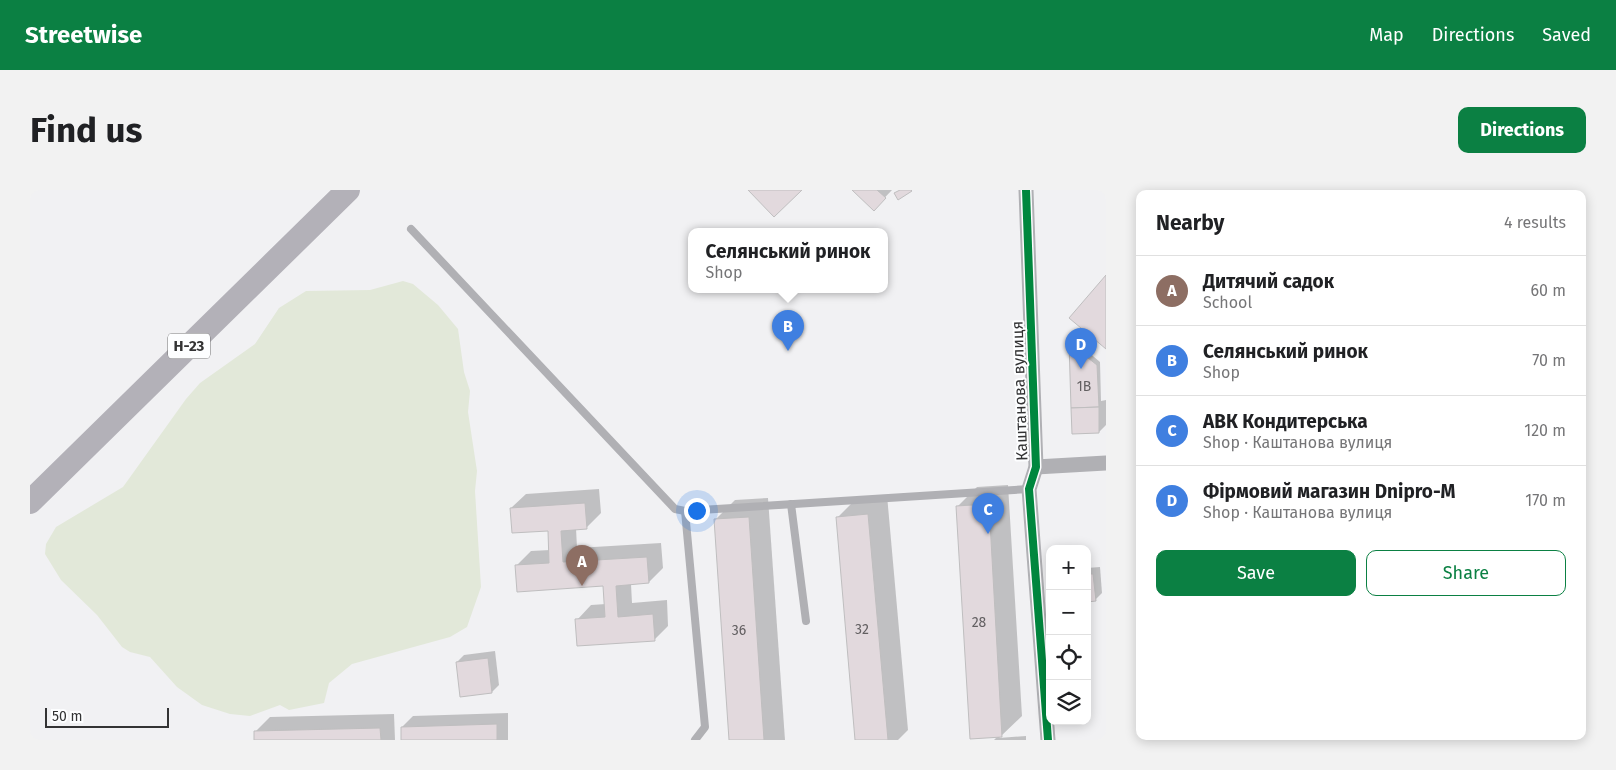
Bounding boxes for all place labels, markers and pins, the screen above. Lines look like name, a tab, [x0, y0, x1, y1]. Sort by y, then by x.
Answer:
pin: B	[772, 310, 804, 351]
pin: D	[1065, 328, 1097, 369]
pin: C	[972, 493, 1004, 534]
pin: A	[566, 545, 598, 586]

